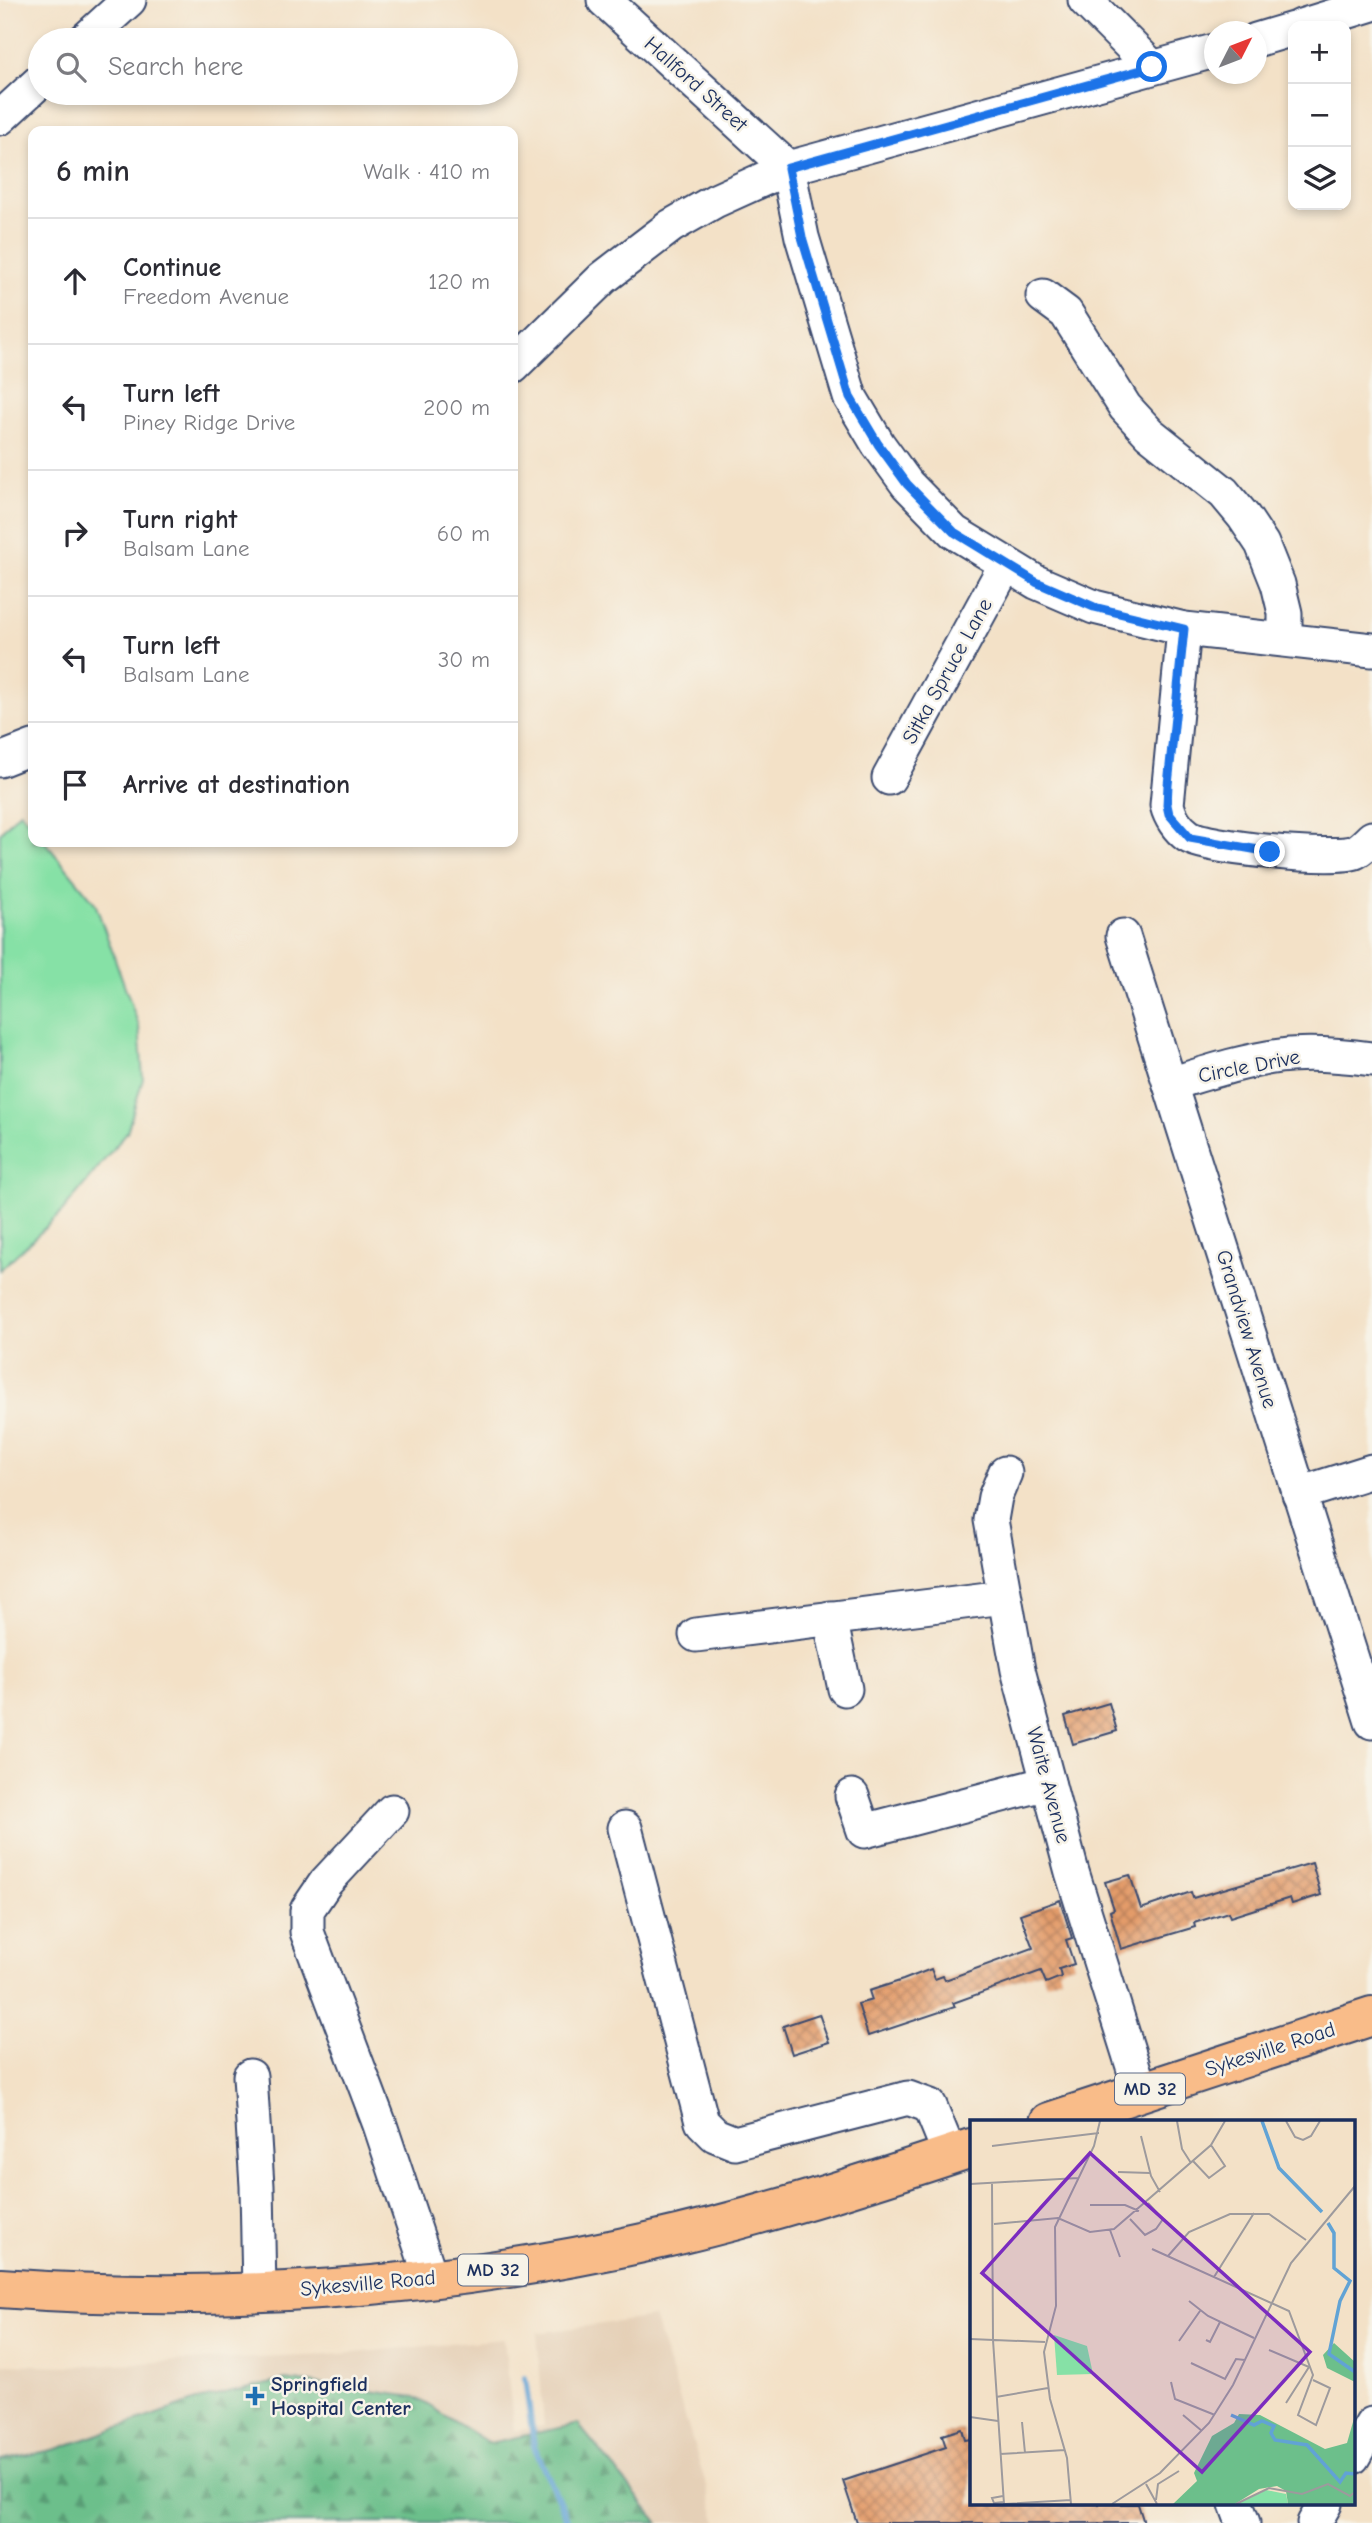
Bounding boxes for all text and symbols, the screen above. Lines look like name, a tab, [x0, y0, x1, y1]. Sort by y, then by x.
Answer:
north arrow	[1204, 21, 1267, 84]
map controls	[1288, 21, 1351, 210]
button: +	[1288, 21, 1351, 84]
search box	[28, 28, 518, 105]
street label: Hallford Street	[640, 32, 753, 137]
icon: search	[52, 48, 90, 86]
route start	[1136, 51, 1167, 82]
text: Search here	[108, 52, 243, 82]
button: −	[1288, 84, 1351, 147]
button: layers	[1288, 147, 1351, 210]
text: 6 min	[56, 154, 130, 189]
text: Walk · 410 m	[363, 158, 490, 185]
text: Continue	[123, 253, 221, 283]
icon: ahead	[56, 262, 94, 300]
text: 120 m	[428, 268, 490, 295]
text: Freedom Avenue	[123, 283, 289, 310]
text: Turn left	[123, 379, 220, 409]
icon: left	[56, 388, 94, 426]
text: 200 m	[423, 394, 490, 421]
text: Piney Ridge Drive	[123, 409, 295, 436]
text: Turn right	[123, 505, 237, 535]
icon: right	[56, 514, 94, 552]
text: 60 m	[437, 520, 490, 547]
text: Balsam Lane	[123, 535, 249, 562]
street label: Sitka Spruce Lane	[897, 594, 997, 748]
text: Turn left	[123, 631, 220, 661]
icon: left	[56, 640, 94, 678]
text: 30 m	[438, 646, 490, 673]
text: Balsam Lane	[123, 661, 249, 688]
icon: arrive	[56, 766, 94, 804]
text: Arrive at destination	[123, 770, 350, 800]
route end	[1254, 836, 1285, 867]
street label: Circle Drive	[1196, 1044, 1302, 1088]
street label: Grandview Avenue	[1212, 1247, 1282, 1411]
street label: Waite Avenue	[1022, 1724, 1076, 1846]
street label: Sykesville Road	[1202, 2017, 1338, 2081]
road number: MD 32	[1115, 2074, 1185, 2104]
inset map	[970, 2120, 1354, 2506]
road number: MD 32	[458, 2254, 528, 2286]
street label: Sykesville Road	[299, 2265, 437, 2301]
place label: Springfield Hospital Center	[271, 2372, 411, 2420]
marker: Springfield Hospital Center	[245, 2386, 265, 2406]

